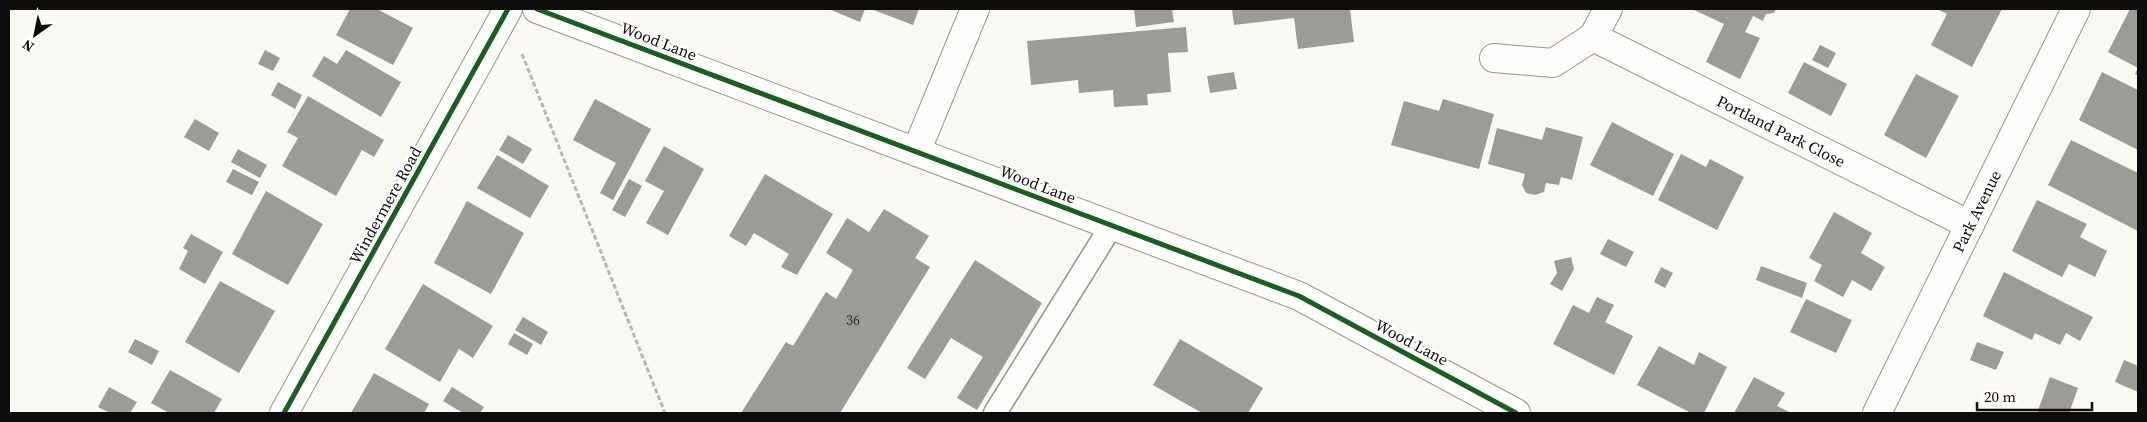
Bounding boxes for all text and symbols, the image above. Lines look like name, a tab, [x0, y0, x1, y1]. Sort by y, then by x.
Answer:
north arrow	[10, 10, 60, 60]
street label: Wood Lane	[618, 16, 700, 66]
text: N	[18, 35, 38, 57]
street label: Portland Park Close	[1713, 90, 1849, 172]
street label: Windermere Road	[344, 142, 426, 268]
street label: Wood Lane	[997, 159, 1079, 209]
street label: Park Avenue	[1947, 166, 2006, 256]
house number: 36	[846, 310, 860, 330]
street label: Wood Lane	[1371, 313, 1453, 371]
scale bar	[1977, 380, 2092, 412]
text: 20 m	[1984, 386, 2016, 407]

